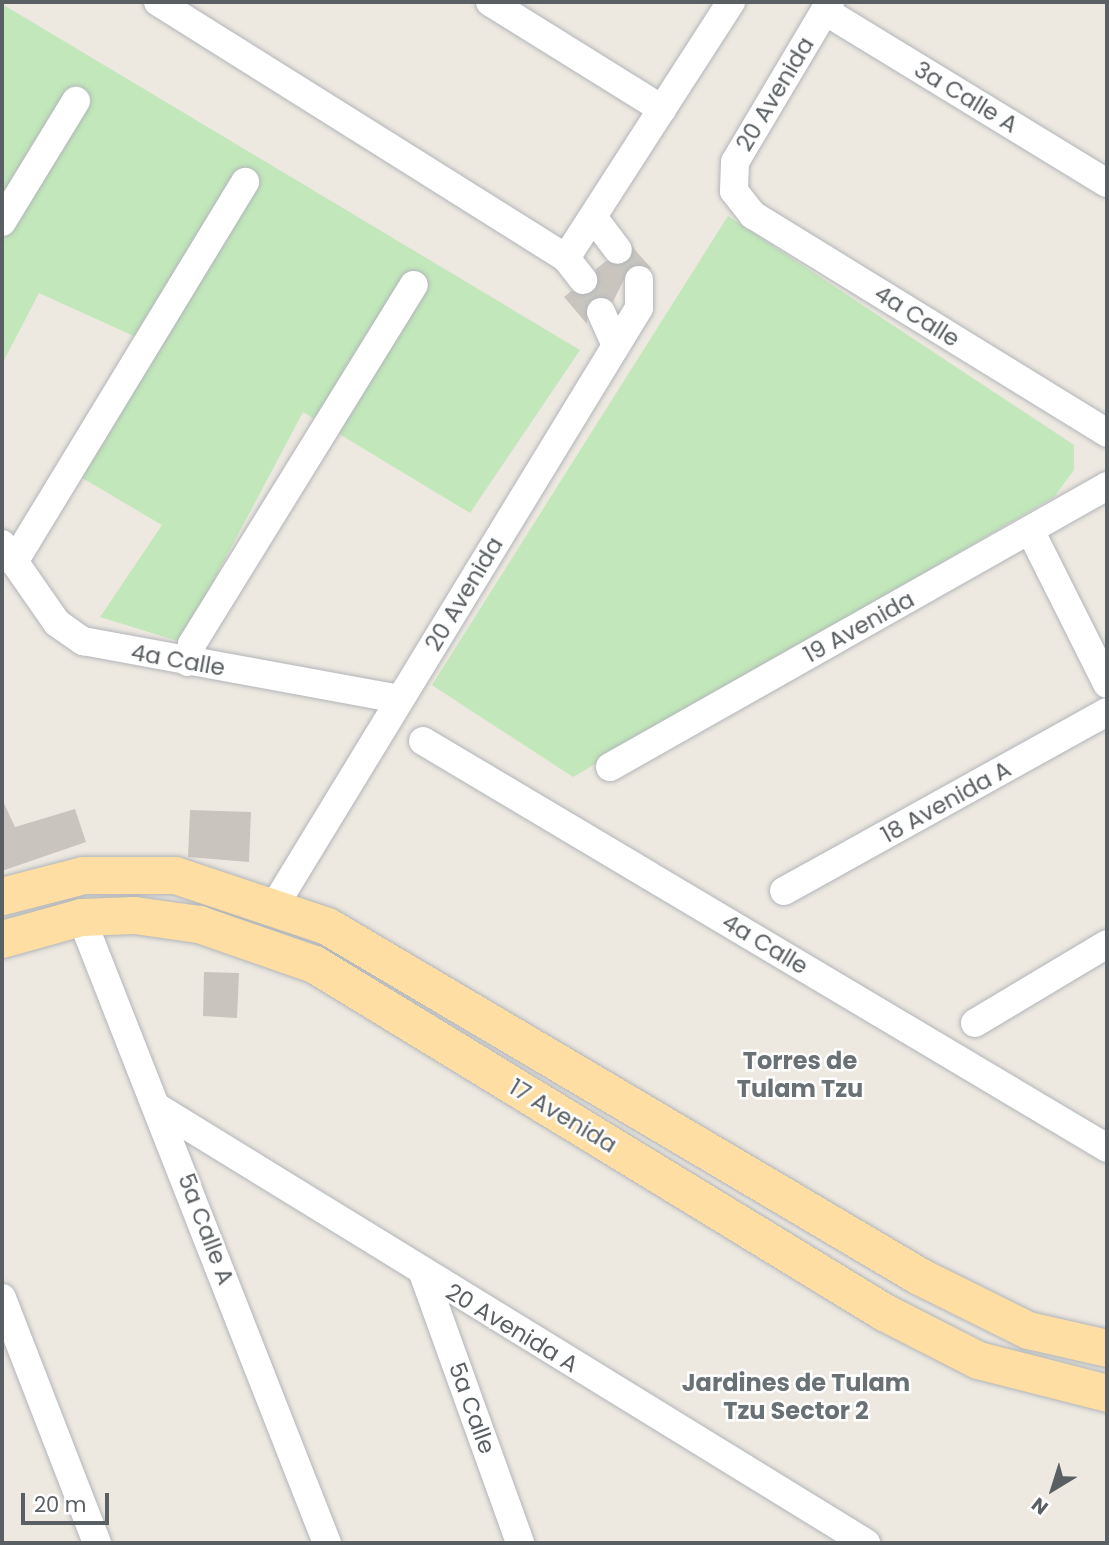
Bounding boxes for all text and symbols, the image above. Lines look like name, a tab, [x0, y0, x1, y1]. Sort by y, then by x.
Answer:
street label: 20 Avenida	[730, 32, 820, 156]
street label: 3a Calle A	[909, 55, 1023, 139]
street label: 4a Calle	[869, 279, 965, 353]
street label: 20 Avenida	[419, 532, 509, 656]
street label: 19 Avenida	[799, 585, 919, 669]
street label: 4a Calle	[129, 638, 227, 682]
street label: 18 Avenida A	[876, 755, 1016, 849]
street label: 4a Calle	[717, 908, 813, 980]
district label: Torres de Tulam Tzu	[737, 1047, 863, 1103]
street label: 17 Avenida	[504, 1073, 622, 1159]
street label: 5a Calle A	[172, 1170, 240, 1288]
street label: 20 Avenida A	[441, 1278, 583, 1378]
street label: 5a Calle	[443, 1359, 501, 1457]
district label: Jardines de Tulam Tzu Sector 2	[682, 1369, 910, 1425]
north arrow	[1018, 1454, 1088, 1524]
scale bar	[24, 1478, 112, 1522]
text: 20 m	[34, 1490, 87, 1519]
text: N	[1026, 1491, 1054, 1521]

